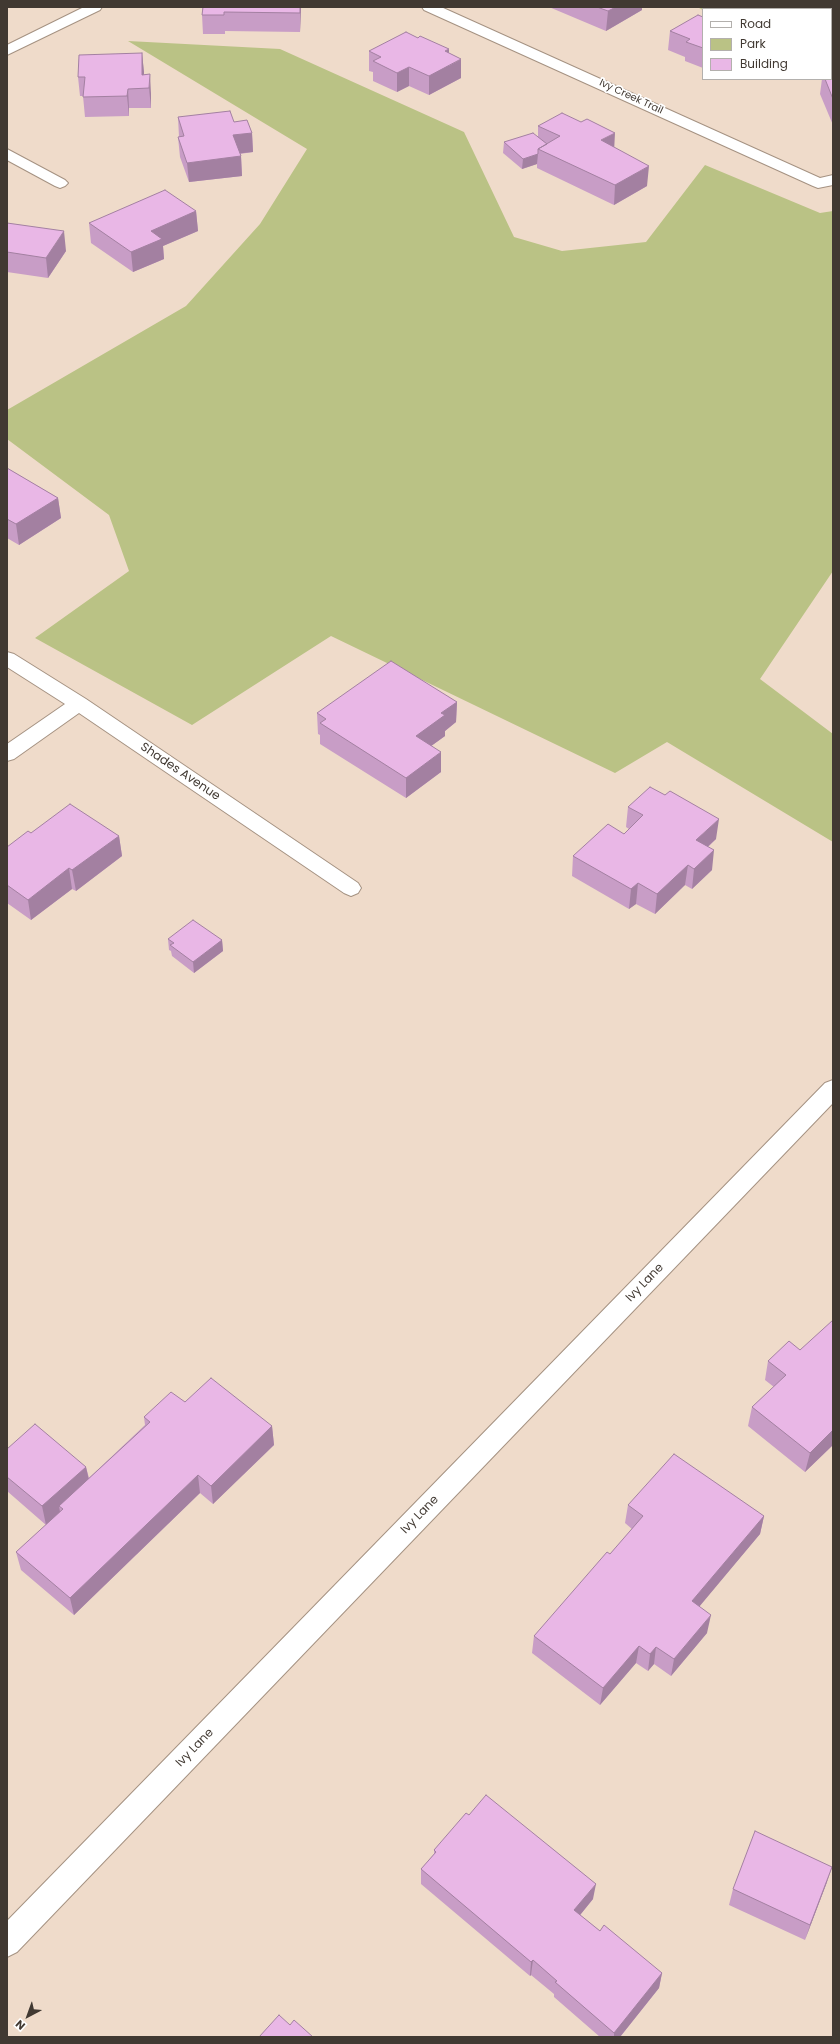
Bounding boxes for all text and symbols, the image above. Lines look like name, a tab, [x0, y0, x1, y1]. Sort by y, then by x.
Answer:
legend	[702, 8, 832, 80]
text: Road	[740, 15, 771, 32]
text: Park	[740, 35, 766, 52]
text: Building	[740, 55, 788, 72]
street label: Ivy Creek Trail	[597, 77, 665, 117]
street label: Shades Avenue	[137, 740, 223, 804]
street label: Ivy Lane	[623, 1261, 667, 1305]
street label: Ivy Lane	[398, 1493, 442, 1537]
street label: Ivy Lane	[173, 1726, 217, 1770]
north arrow	[8, 1996, 48, 2036]
text: N	[12, 2016, 29, 2034]

